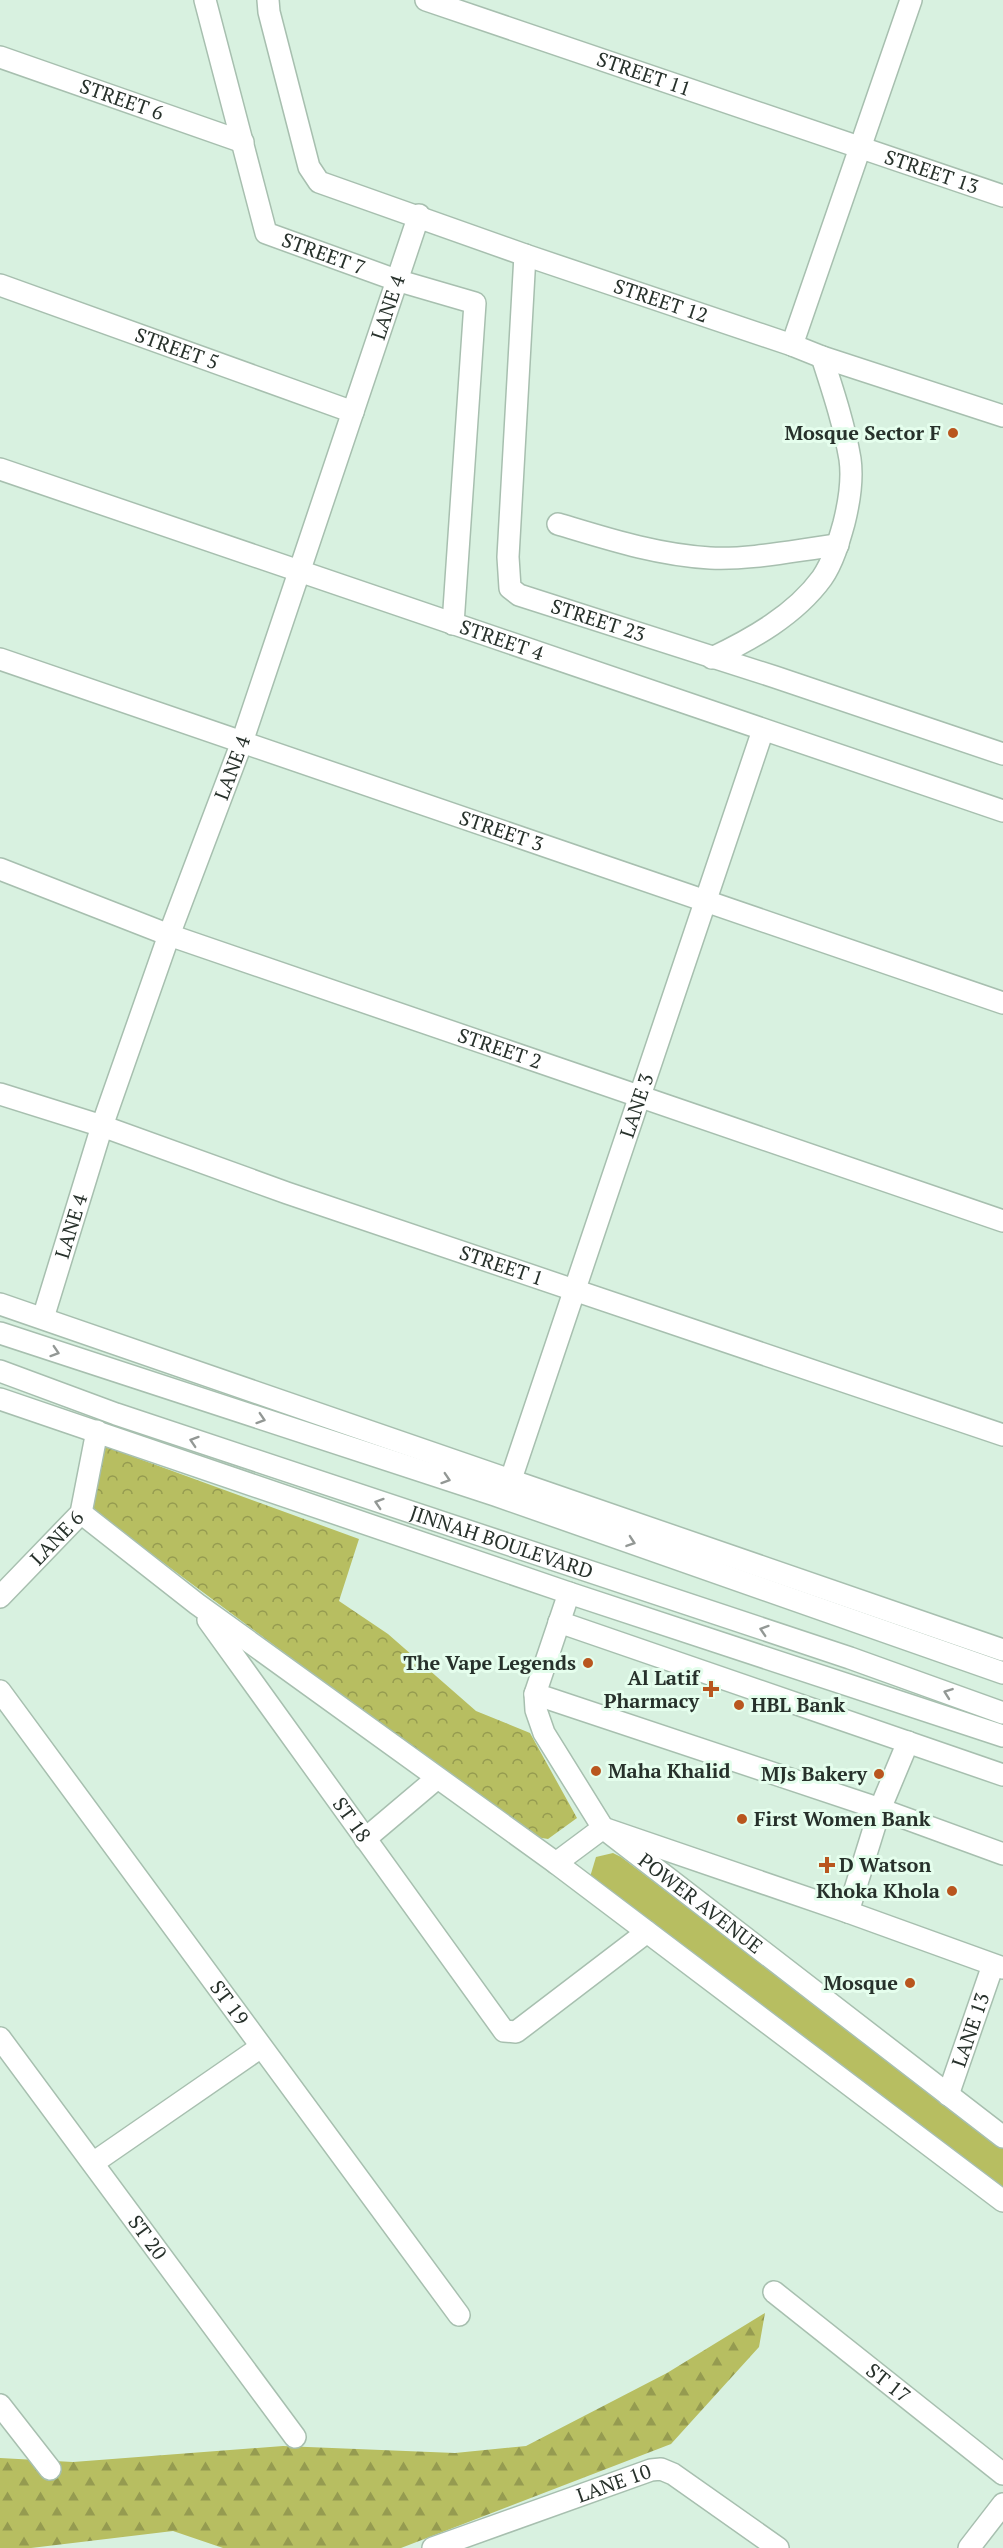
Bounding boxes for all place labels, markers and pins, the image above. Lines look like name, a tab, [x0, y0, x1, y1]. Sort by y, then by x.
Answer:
place label: Mosque Sector F	[784, 419, 941, 446]
marker: Mosque Sector F	[946, 426, 960, 440]
place label: The Vape Legends	[403, 1649, 576, 1676]
marker: The Vape Legends	[581, 1656, 595, 1670]
place label: Al Latif Pharmacy	[604, 1664, 701, 1714]
marker: Al Latif Pharmacy	[704, 1682, 718, 1696]
place label: HBL Bank	[751, 1691, 845, 1718]
marker: HBL Bank	[732, 1698, 746, 1712]
place label: Maha Khalid	[608, 1757, 730, 1784]
place label: MJs Bakery	[761, 1760, 867, 1787]
marker: Maha Khalid	[589, 1764, 603, 1778]
marker: MJs Bakery	[872, 1767, 886, 1781]
place label: First Women Bank	[754, 1805, 931, 1832]
marker: First Women Bank	[735, 1812, 749, 1826]
place label: D Watson	[839, 1851, 931, 1878]
marker: D Watson	[820, 1858, 834, 1872]
place label: Khoka Khola	[816, 1877, 940, 1904]
marker: Khoka Khola	[945, 1884, 959, 1898]
place label: Mosque	[824, 1969, 898, 1996]
marker: Mosque	[903, 1976, 917, 1990]

